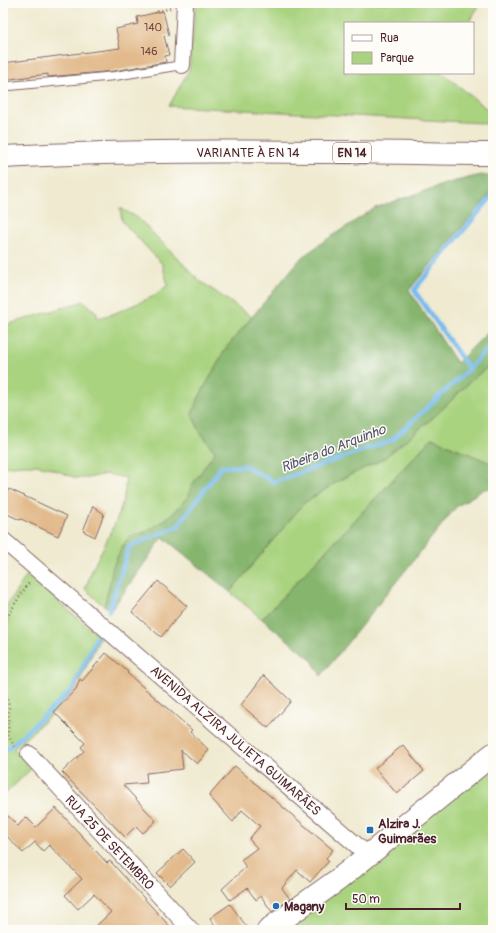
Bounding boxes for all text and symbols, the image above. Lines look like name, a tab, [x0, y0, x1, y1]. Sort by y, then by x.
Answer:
house number: 140	[144, 21, 162, 34]
legend	[344, 22, 474, 74]
text: Rua	[380, 31, 399, 46]
house number: 146	[140, 45, 158, 58]
text: Parque	[380, 51, 414, 66]
road number: EN 14	[333, 143, 371, 163]
street label: VARIANTE À EN 14	[196, 145, 300, 161]
water label: Ribeira do Arquinho	[279, 420, 389, 476]
street label: AVENIDA ALZIRA JULIETA GUIMARÃES	[147, 662, 324, 819]
street label: RUA 25 DE SETEMBRO	[61, 792, 157, 893]
place label: Alzira J. Guimarães	[378, 816, 437, 847]
marker: Alzira J. Guimarães	[365, 825, 375, 835]
scale bar	[346, 885, 460, 911]
text: 50 m	[352, 892, 380, 907]
place label: Magany	[284, 899, 325, 915]
marker: Magany	[271, 901, 281, 911]

